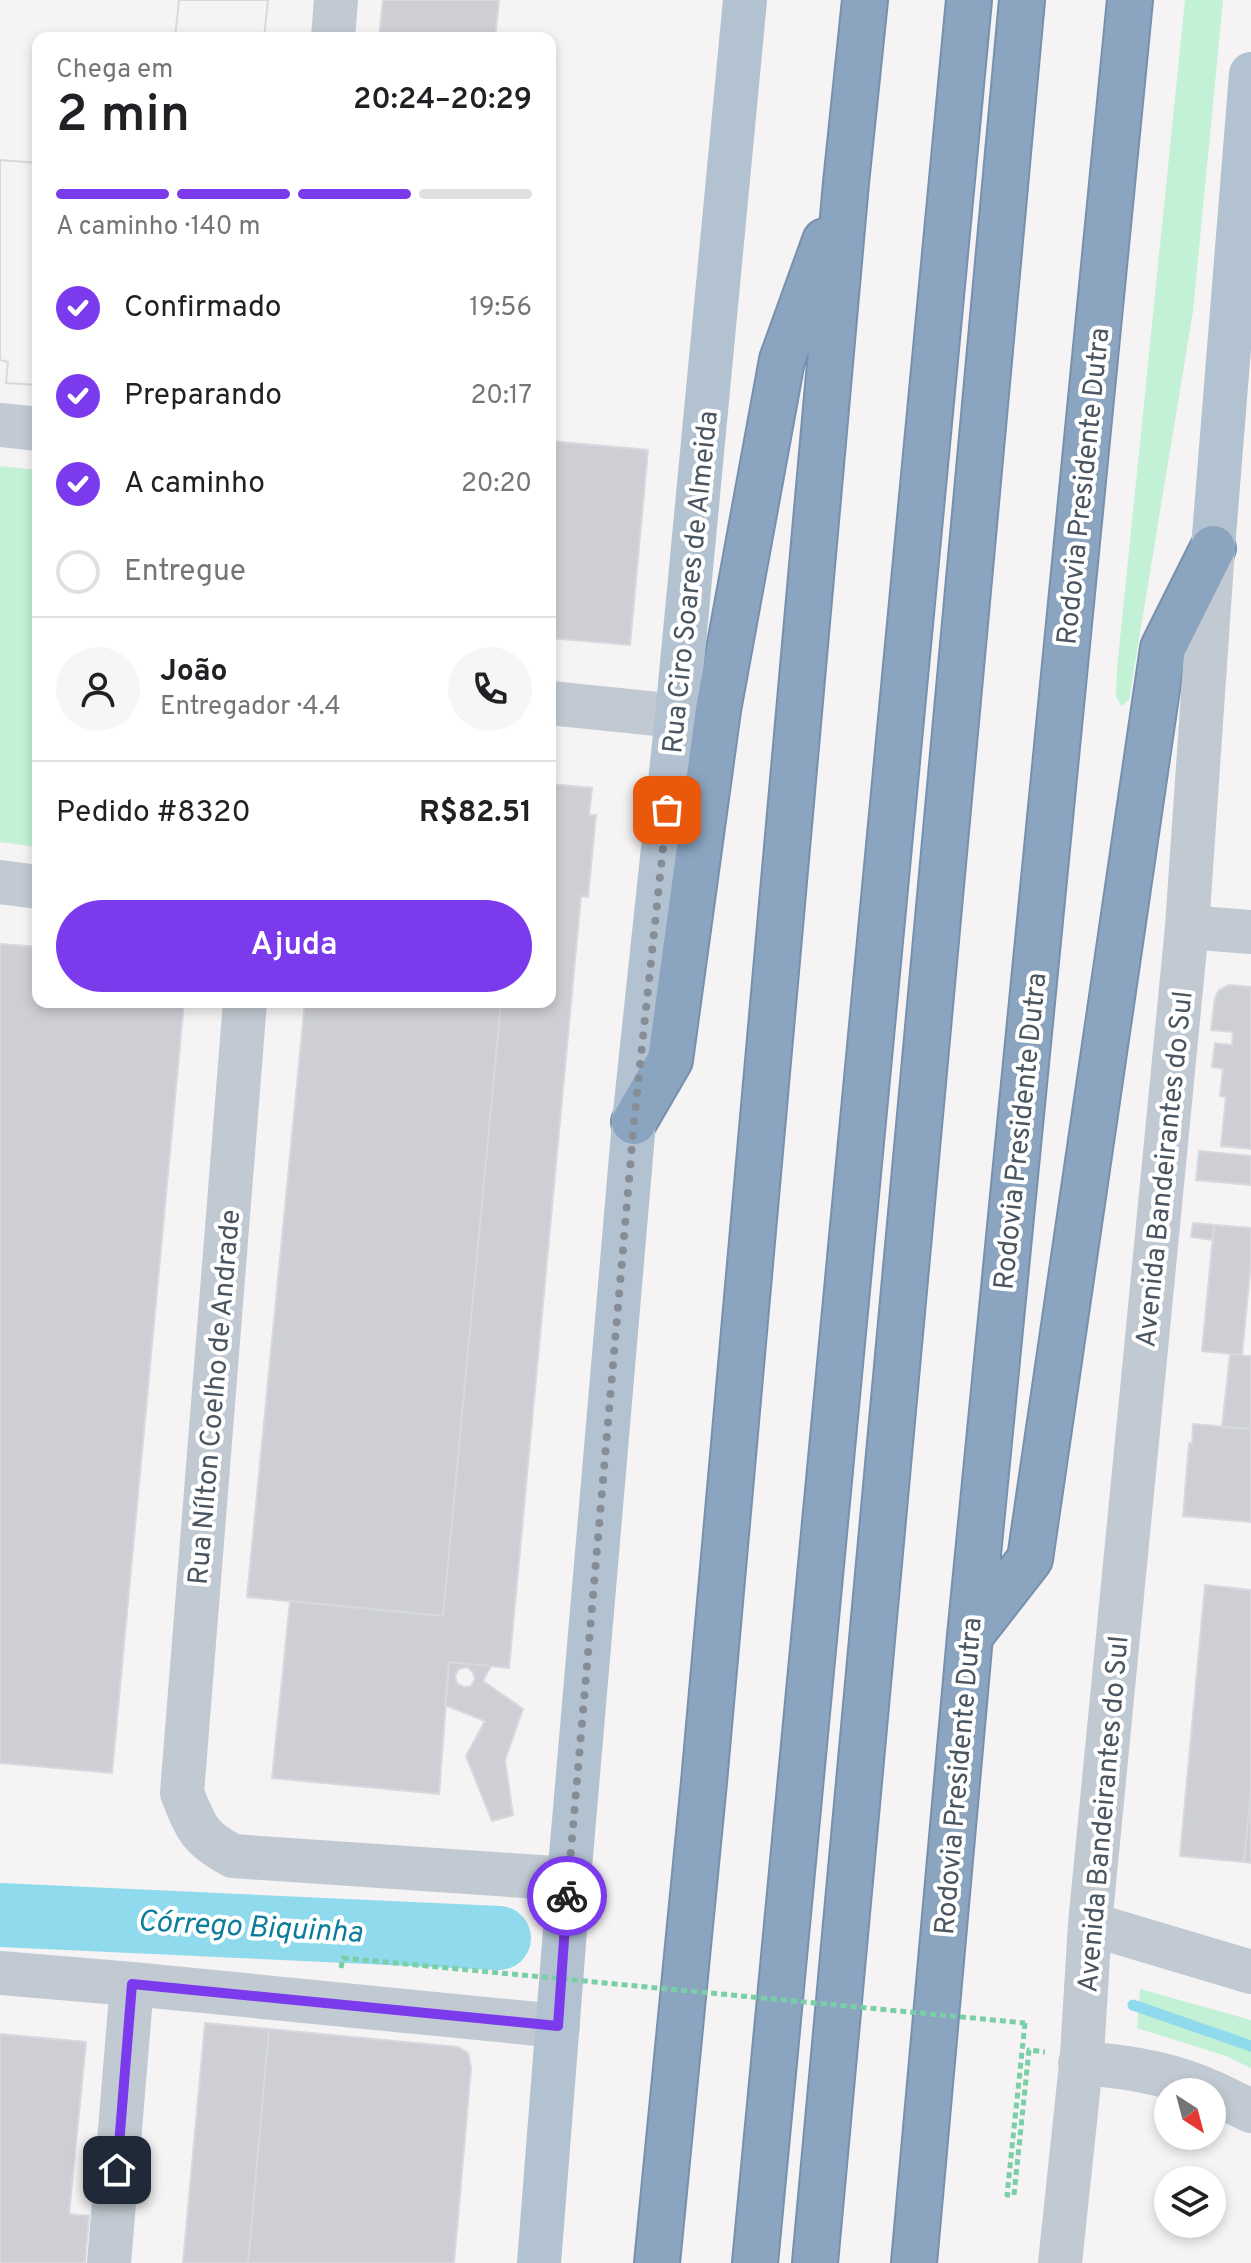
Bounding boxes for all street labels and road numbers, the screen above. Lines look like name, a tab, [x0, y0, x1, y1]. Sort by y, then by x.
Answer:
street label: Rodovia Presidente Dutra	[1050, 326, 1120, 647]
street label: Rua Ciro Soares de Almeida	[656, 409, 728, 756]
street label: Rodovia Presidente Dutra	[987, 971, 1057, 1292]
street label: Avenida Bandeirantes do Sul	[1129, 989, 1203, 1349]
street label: Rua Nílton Coelho de Andrade	[182, 1208, 250, 1586]
street label: Rodovia Presidente Dutra	[928, 1616, 992, 1937]
street label: Avenida Bandeirantes do Sul	[1071, 1634, 1139, 1994]

